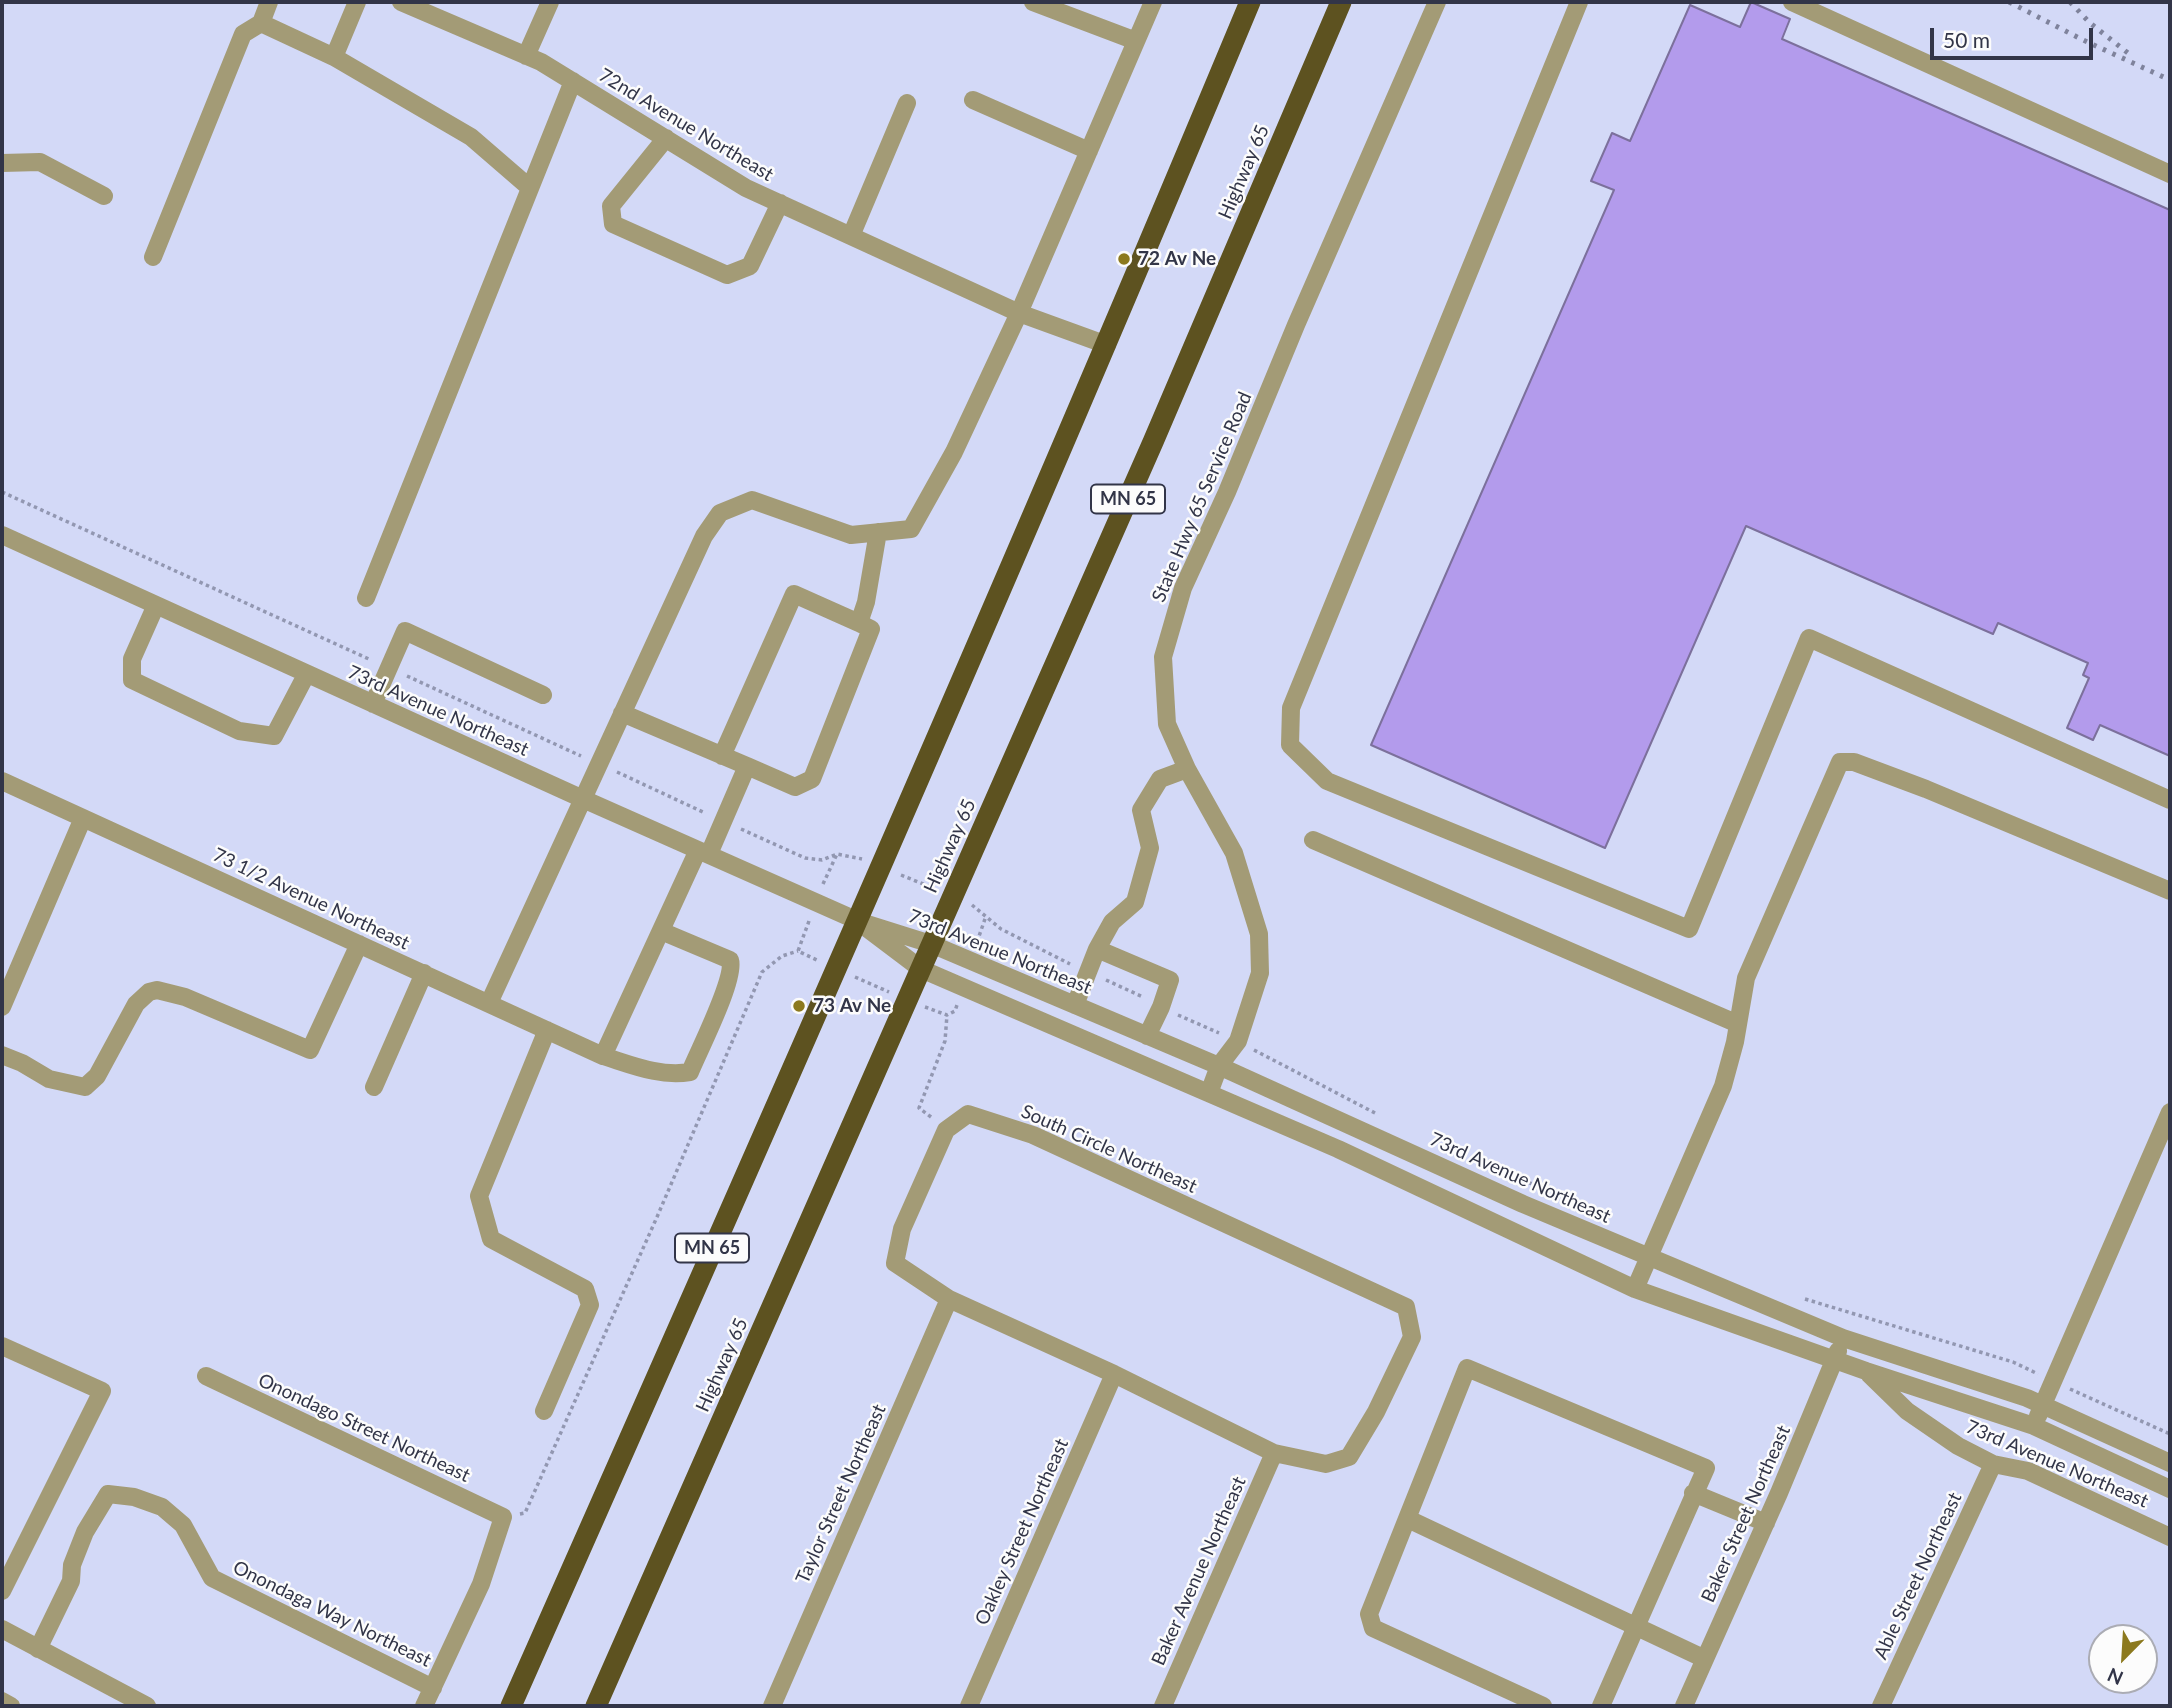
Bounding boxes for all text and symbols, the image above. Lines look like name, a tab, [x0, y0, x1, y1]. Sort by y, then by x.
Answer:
scale bar	[1934, 14, 2097, 58]
text: 50 m	[1943, 27, 1990, 52]
street label: 72nd Avenue Northeast	[595, 64, 777, 186]
street label: Highway 65	[1214, 121, 1274, 223]
place label: 72 Av Ne	[1138, 248, 1216, 270]
marker: 72 Av Ne	[1116, 251, 1132, 267]
street label: State Hwy 65 Service Road	[1147, 389, 1257, 605]
road number: MN 65	[1091, 485, 1165, 514]
street label: 73rd Avenue Northeast	[344, 661, 532, 761]
street label: Highway 65	[919, 796, 981, 896]
street label: 73 1/2 Avenue Northeast	[209, 843, 413, 955]
street label: 73rd Avenue Northeast	[905, 905, 1095, 999]
place label: 73 Av Ne	[813, 995, 891, 1017]
marker: 73 Av Ne	[791, 998, 807, 1014]
street label: South Circle Northeast	[1018, 1100, 1200, 1198]
street label: 73rd Avenue Northeast	[1426, 1128, 1614, 1228]
road number: MN 65	[675, 1233, 749, 1262]
street label: Highway 65	[691, 1315, 753, 1415]
street label: Onondago Street Northeast	[254, 1369, 474, 1487]
street label: Taylor Street Northeast	[791, 1401, 891, 1587]
street label: 73rd Avenue Northeast	[1962, 1415, 2152, 1513]
street label: Baker Street Northeast	[1697, 1422, 1795, 1606]
street label: Oakley Street Northeast	[971, 1435, 1073, 1629]
street label: Baker Avenue Northeast	[1147, 1473, 1251, 1669]
street label: Able Street Northeast	[1869, 1489, 1967, 1663]
street label: Onondaga Way Northeast	[229, 1556, 435, 1672]
north arrow	[2088, 1624, 2158, 1694]
text: N	[2104, 1663, 2126, 1690]

